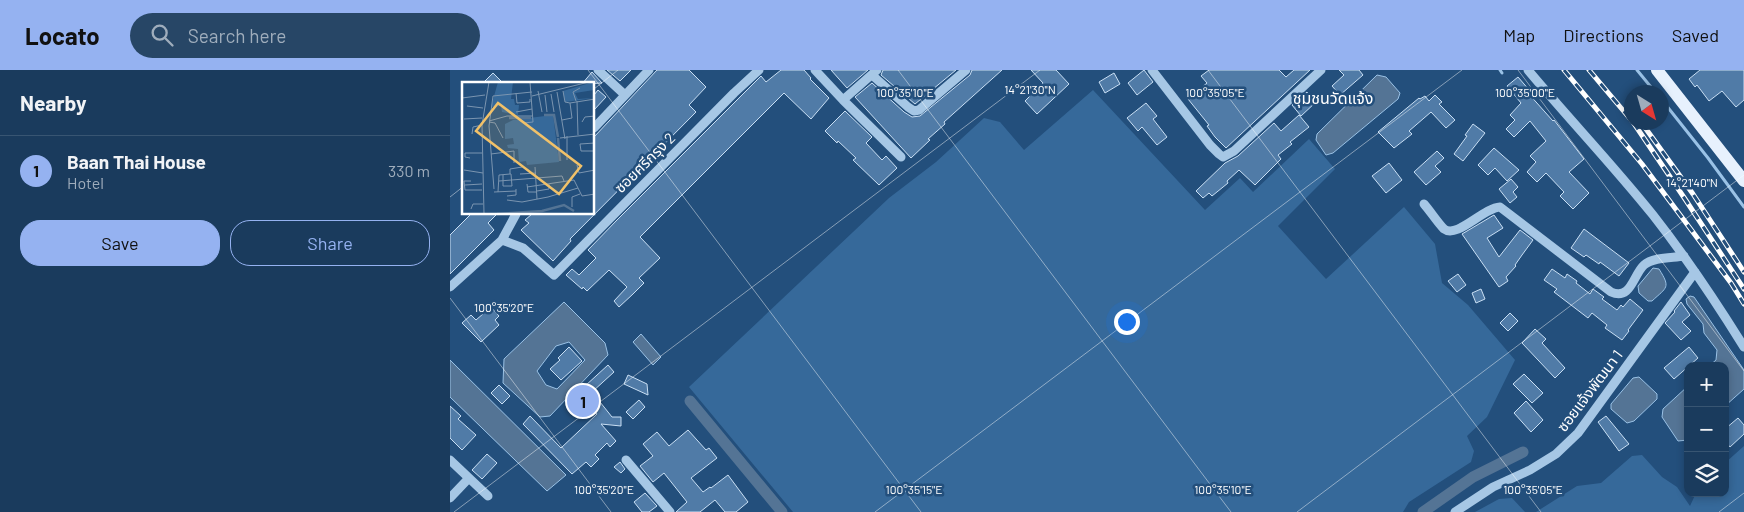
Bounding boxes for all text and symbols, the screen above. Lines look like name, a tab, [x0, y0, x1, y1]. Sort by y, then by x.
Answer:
search box	[130, 13, 480, 58]
text: Locato	[25, 21, 100, 50]
icon: search	[148, 21, 176, 49]
text: Search here	[188, 24, 286, 47]
text: Map	[1503, 24, 1535, 46]
text: Directions	[1563, 24, 1644, 46]
text: Saved	[1672, 24, 1719, 46]
inset map	[462, 82, 595, 215]
text: 14°21'30"N	[1004, 82, 1056, 96]
text: 100°35'10"E	[876, 85, 934, 99]
text: 100°35'05"E	[1185, 85, 1245, 99]
text: 100°35'00"E	[1495, 85, 1555, 99]
north arrow	[1624, 85, 1669, 130]
district label: ชุมชนวัดแจ้ง	[1293, 88, 1373, 108]
text: Nearby	[20, 90, 86, 115]
street label: ซอยศรีกรุง 2	[610, 128, 679, 197]
text: Baan Thai House	[67, 150, 206, 173]
text: 1	[33, 161, 39, 180]
text: 330 m	[388, 161, 430, 180]
text: Hotel	[67, 173, 104, 192]
text: 14°21'40"N	[1666, 175, 1718, 189]
button: Save	[20, 220, 220, 266]
button: Share	[230, 220, 430, 266]
text: 100°35'20"E	[474, 300, 534, 314]
your location	[1114, 309, 1140, 335]
street label: ซอยแจ้งพัฒนา 1	[1553, 346, 1626, 435]
map controls	[1684, 362, 1729, 497]
button: +	[1684, 362, 1729, 407]
pin: 1	[567, 382, 599, 420]
button: −	[1684, 407, 1729, 452]
button: layers	[1684, 452, 1729, 497]
text: 100°35'20"E	[574, 482, 634, 496]
text: 100°35'15"E	[885, 482, 943, 496]
text: 100°35'10"E	[1194, 482, 1252, 496]
text: 100°35'05"E	[1503, 482, 1563, 496]

